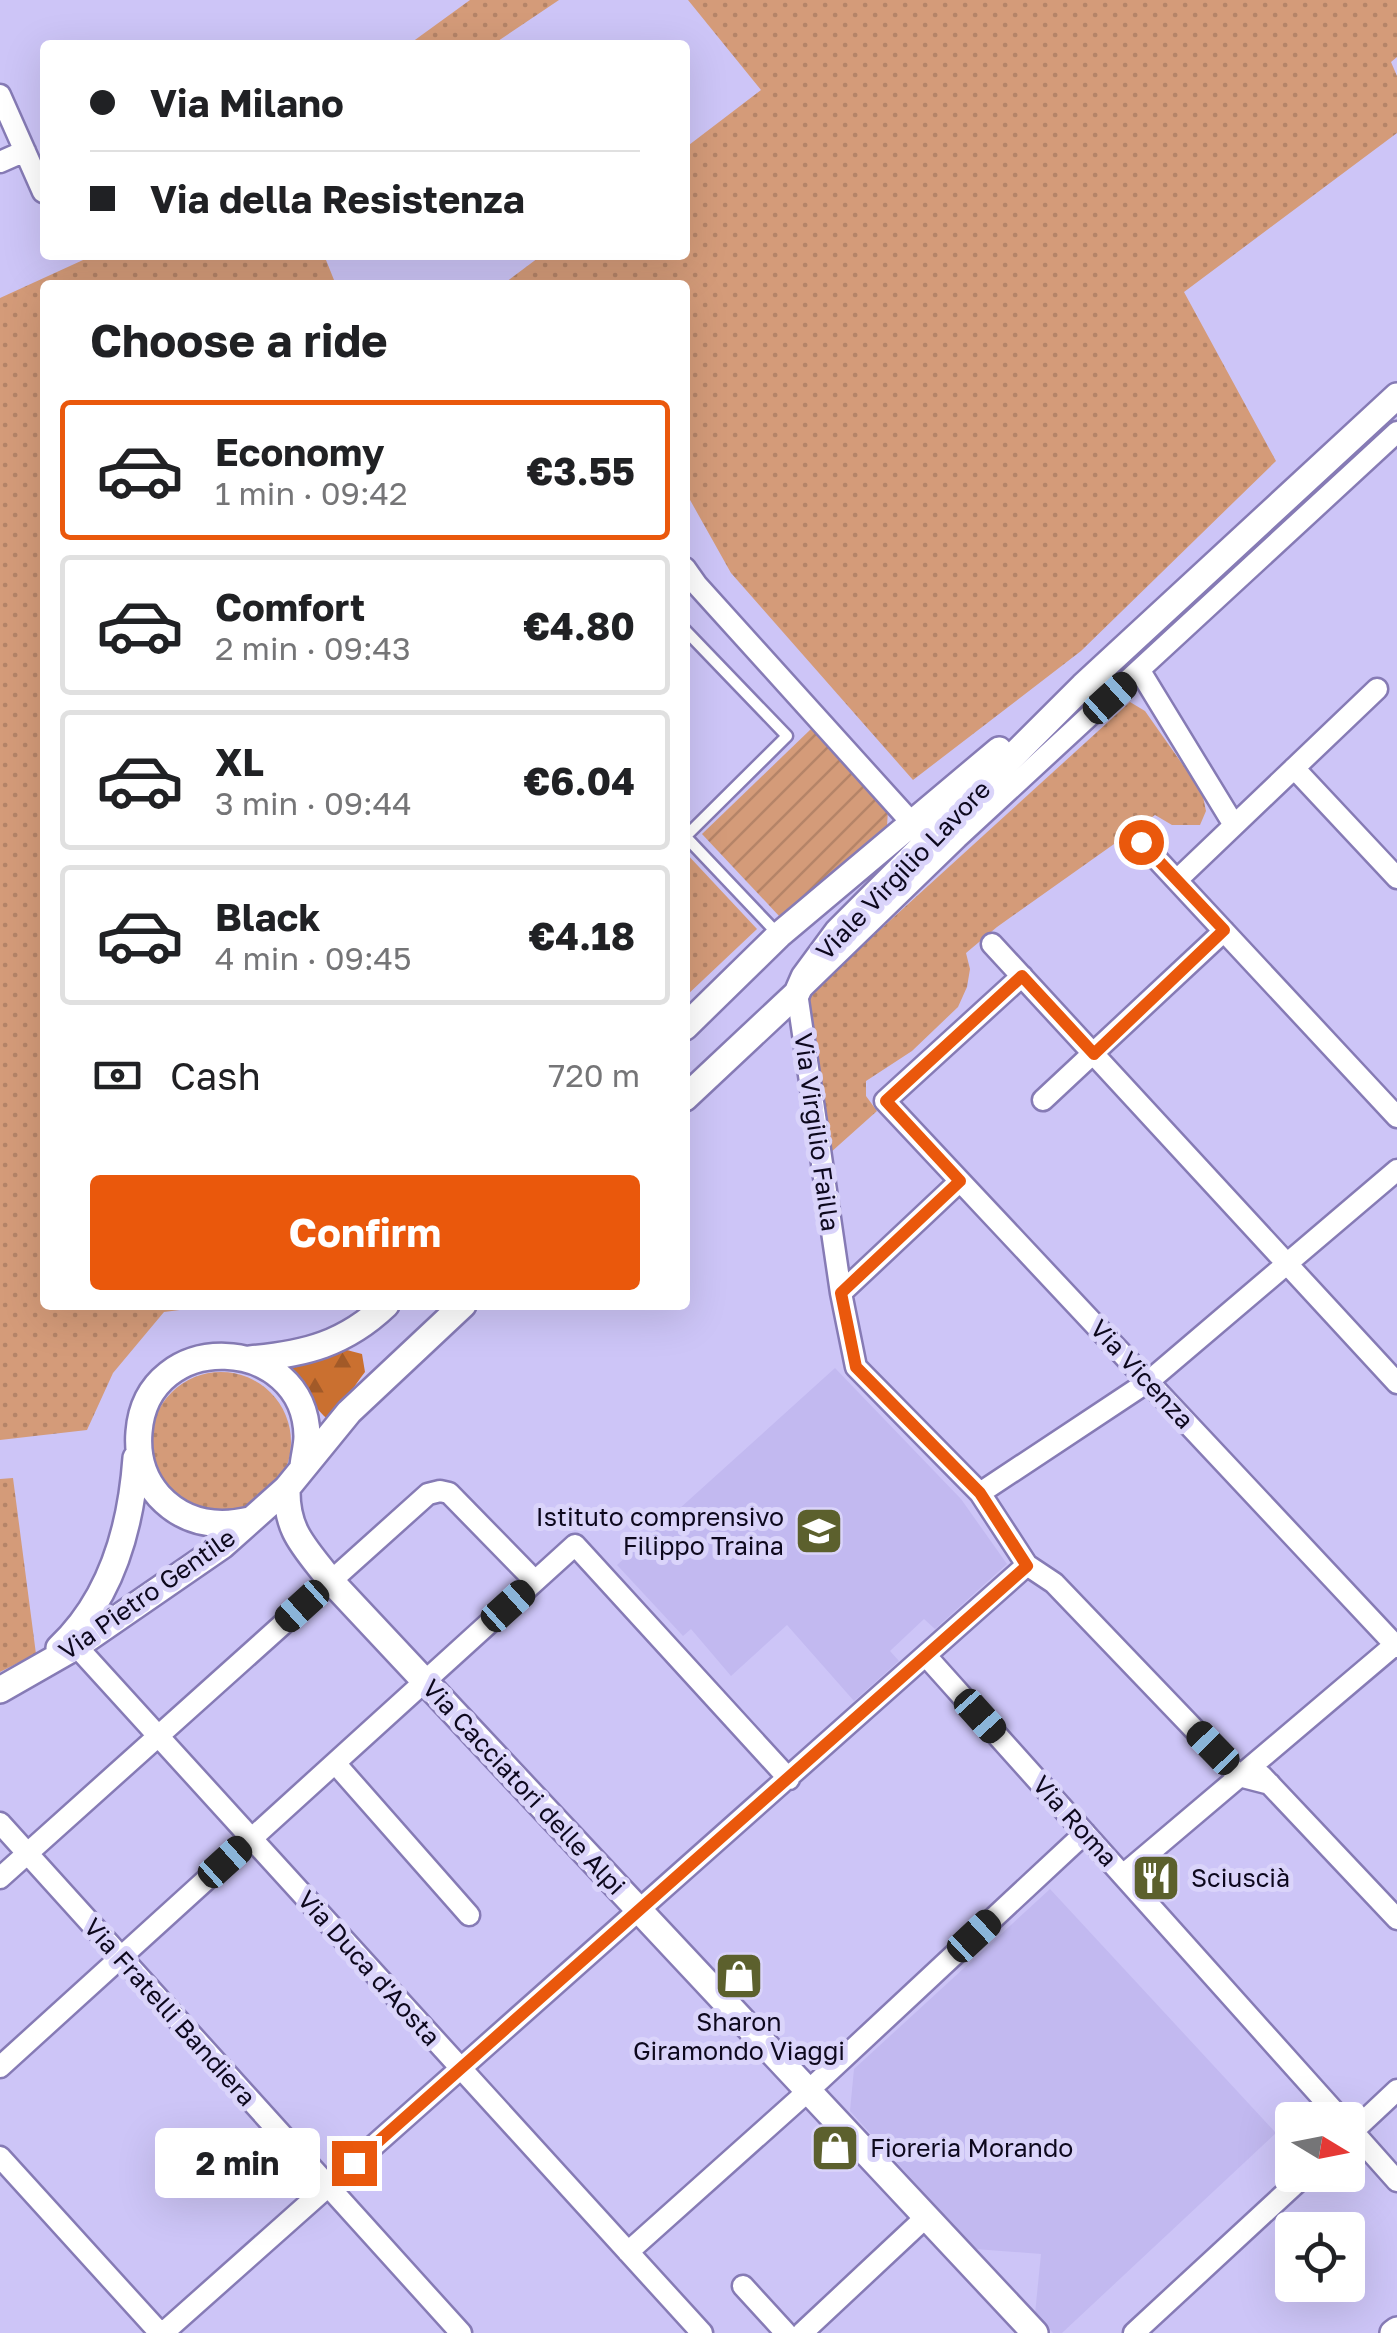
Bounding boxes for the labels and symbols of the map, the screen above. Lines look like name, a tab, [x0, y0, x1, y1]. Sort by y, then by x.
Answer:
car	[1078, 667, 1142, 729]
street label: Viale Virgilio Lavore	[809, 773, 996, 966]
route start	[1119, 820, 1164, 865]
street label: Via Virgilio Failla	[788, 1031, 847, 1233]
street label: Via Vicenza	[1084, 1313, 1201, 1435]
place label: Istituto comprensivo Filippo Traina	[536, 1501, 784, 1561]
school or university icon: Istituto comprensivo Filippo Traina	[793, 1505, 845, 1557]
street label: Via Pietro Gentile	[52, 1521, 241, 1666]
car	[270, 1575, 334, 1637]
car	[476, 1575, 540, 1637]
street label: Via Cacciatori delle Alpi	[416, 1673, 632, 1901]
car	[949, 1684, 1011, 1748]
car	[1181, 1716, 1245, 1780]
street label: Via Roma	[1026, 1769, 1124, 1873]
car	[193, 1831, 257, 1893]
restaurant icon: Sciuscià	[1130, 1852, 1182, 1904]
place label: Sciuscià	[1191, 1862, 1290, 1893]
street label: Via Duca d'Aosta	[292, 1884, 447, 2052]
car	[942, 1905, 1006, 1967]
street label: Via Fratelli Bandiera	[78, 1911, 263, 2112]
shop icon: Sharon Giramondo Viaggi	[713, 1950, 765, 2002]
place label: Sharon Giramondo Viaggi	[633, 2006, 845, 2066]
north arrow	[1275, 2102, 1365, 2192]
shop icon: Fioreria Morando	[809, 2122, 861, 2174]
callout: 2 min	[154, 2128, 319, 2198]
place label: Fioreria Morando	[870, 2132, 1073, 2163]
route end	[332, 2141, 377, 2186]

